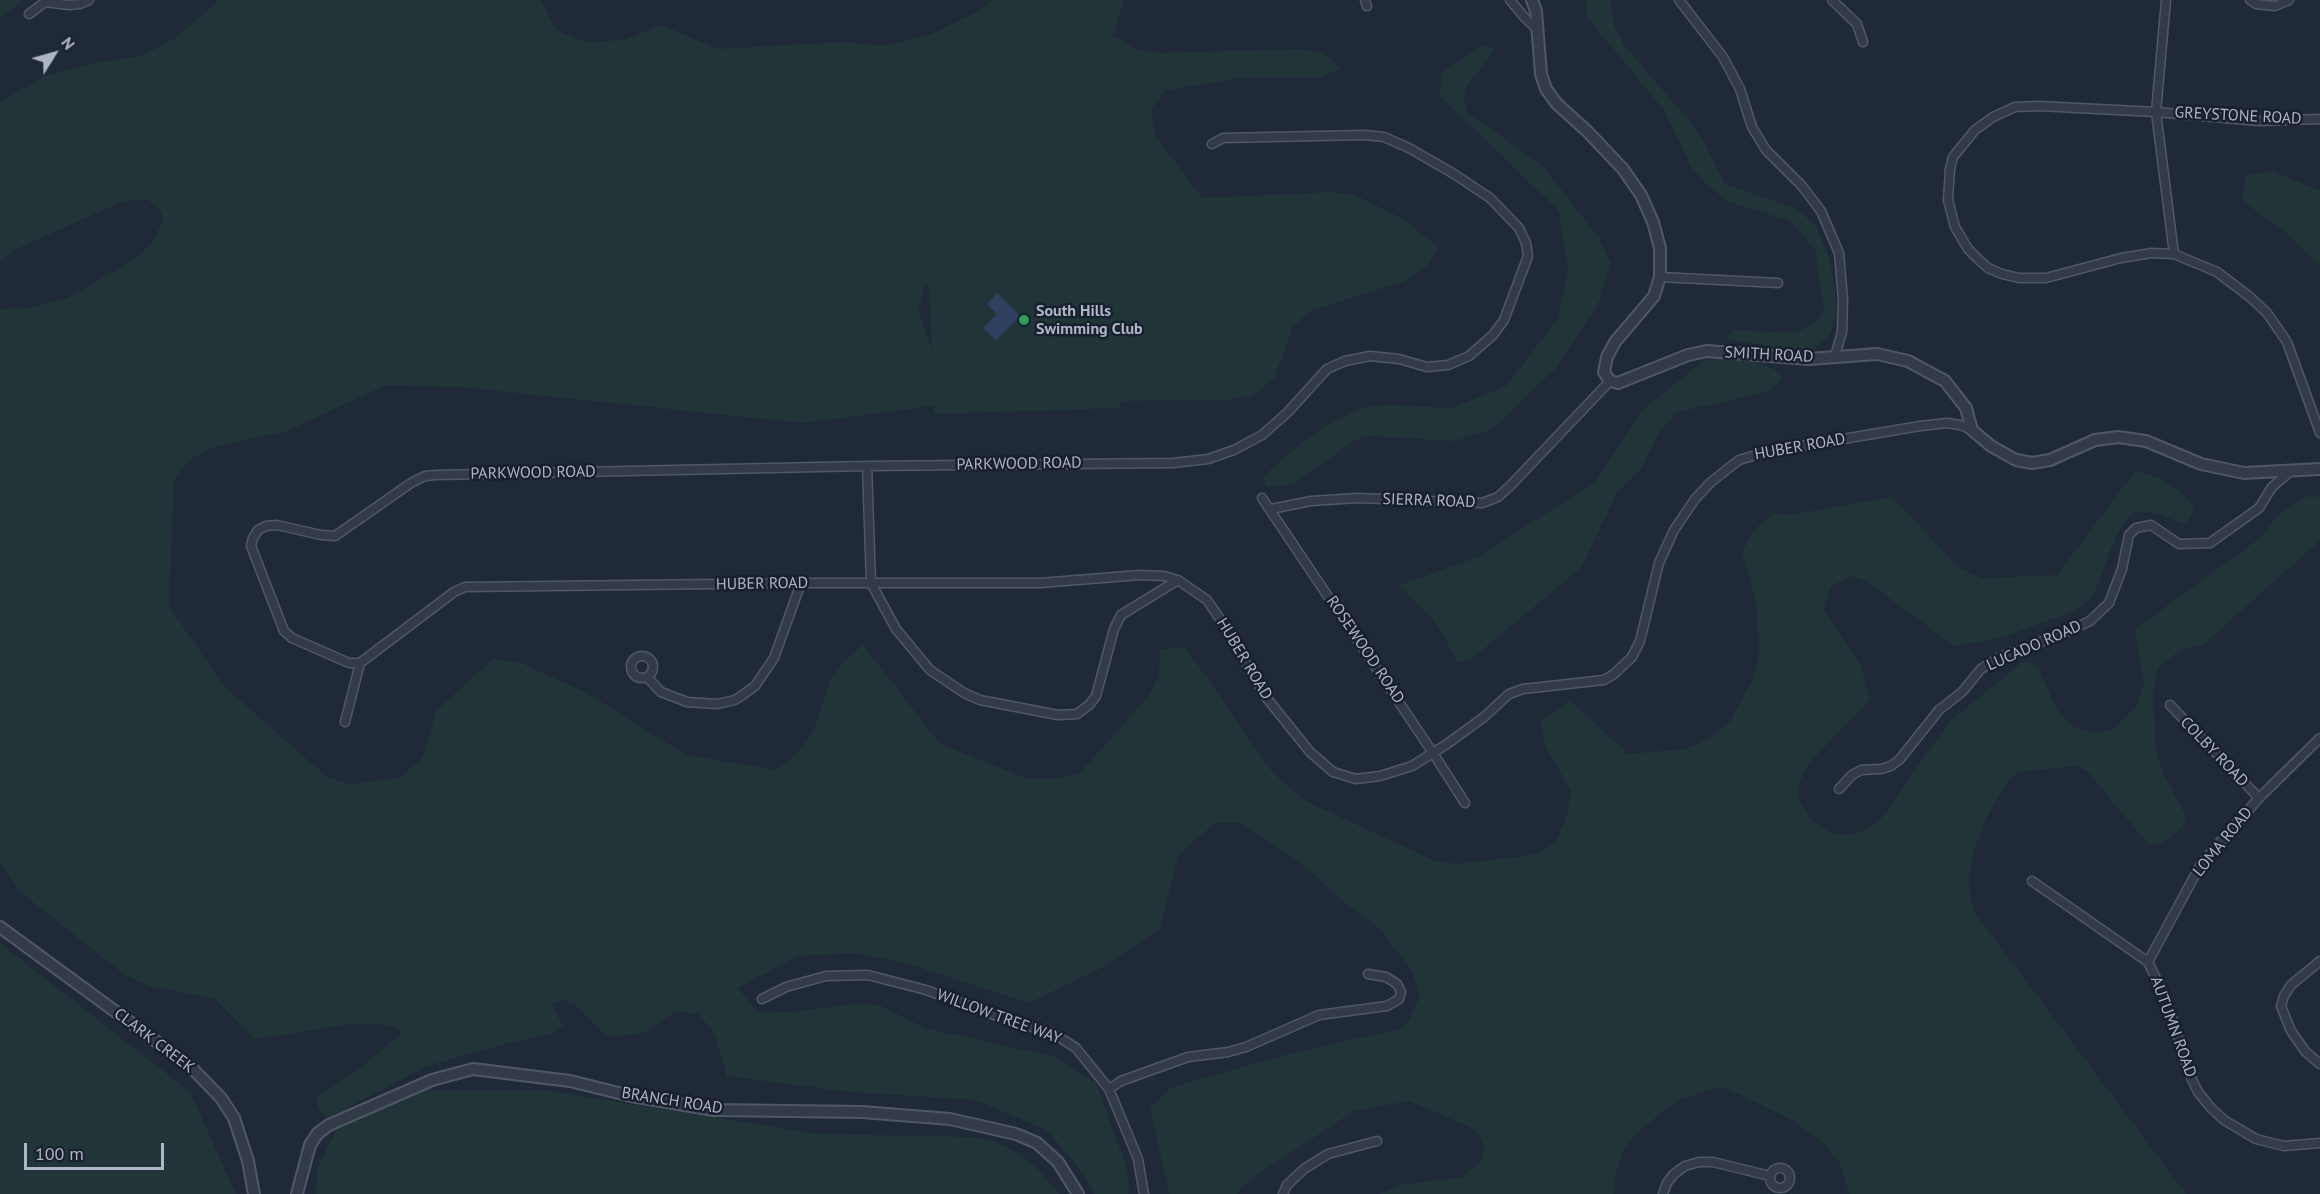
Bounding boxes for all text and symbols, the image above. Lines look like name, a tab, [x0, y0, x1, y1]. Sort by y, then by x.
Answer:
north arrow	[24, 24, 84, 84]
text: N	[57, 33, 80, 53]
street label: GREYSTONE ROAD	[2174, 103, 2302, 129]
place label: South Hills Swimming Club	[1036, 301, 1143, 339]
marker: South Hills Swimming Club	[1017, 313, 1031, 327]
street label: SMITH ROAD	[1724, 343, 1814, 367]
street label: HUBER ROAD	[1753, 430, 1847, 464]
street label: PARKWOOD ROAD	[956, 453, 1082, 475]
street label: PARKWOOD ROAD	[470, 462, 596, 484]
street label: SIERRA ROAD	[1382, 490, 1476, 512]
street label: HUBER ROAD	[716, 574, 808, 594]
street label: ROSEWOOD ROAD	[1322, 593, 1408, 707]
street label: HUBER ROAD	[1212, 615, 1276, 703]
street label: LUCADO ROAD	[1984, 617, 2084, 675]
street label: COLBY ROAD	[2176, 713, 2252, 791]
street label: LOMA ROAD	[2189, 803, 2257, 881]
street label: AUTUMN ROAD	[2146, 974, 2200, 1080]
street label: WILLOW TREE WAY	[934, 986, 1064, 1048]
street label: CLARK CREEK	[110, 1004, 198, 1078]
street label: BRANCH ROAD	[620, 1084, 724, 1118]
scale bar	[27, 1131, 166, 1169]
text: 100 m	[35, 1142, 84, 1165]

